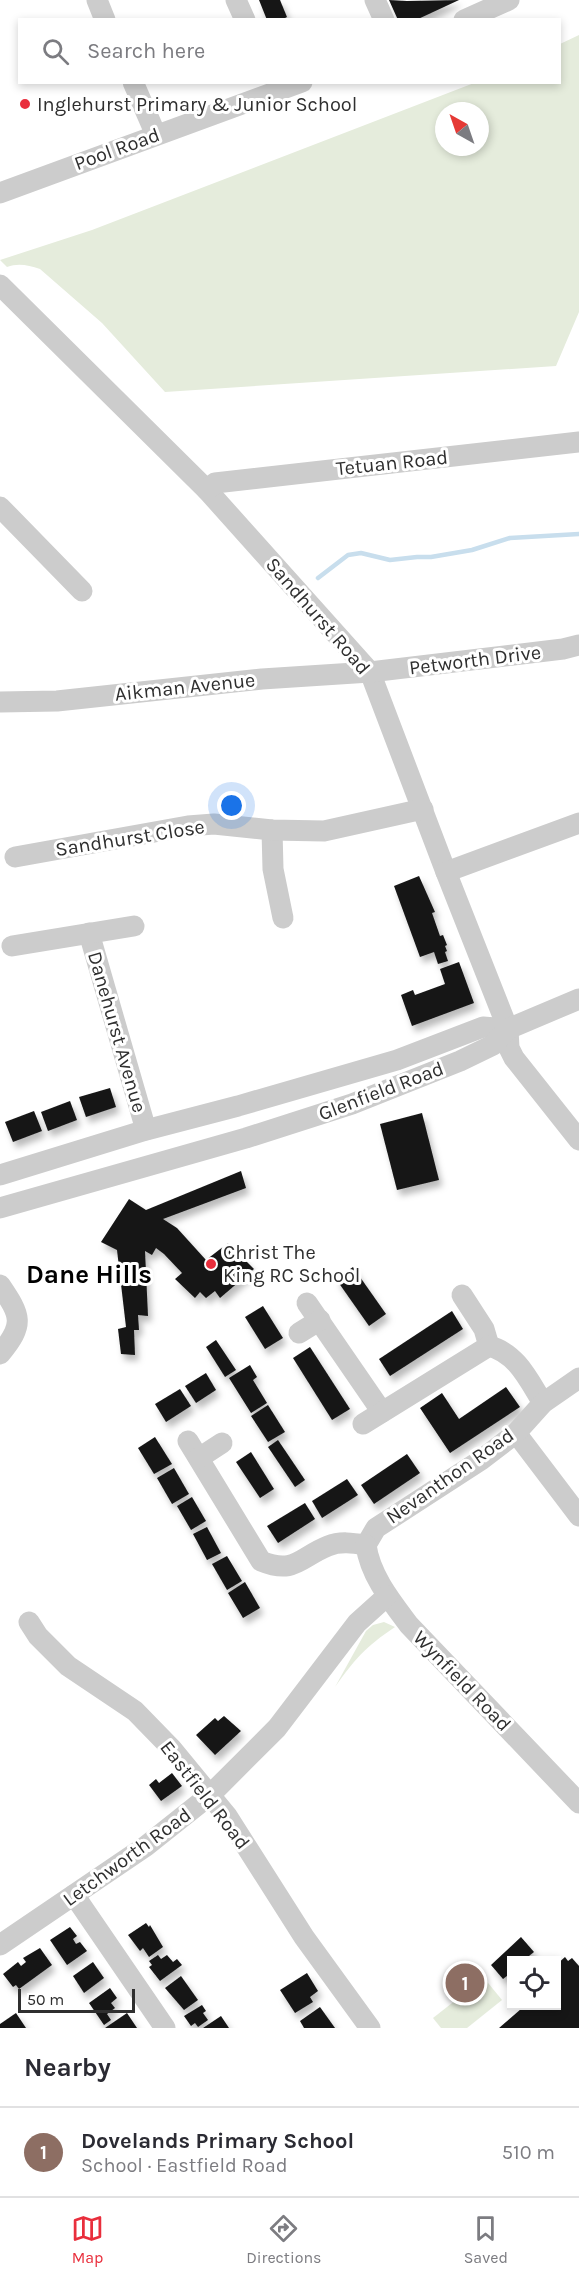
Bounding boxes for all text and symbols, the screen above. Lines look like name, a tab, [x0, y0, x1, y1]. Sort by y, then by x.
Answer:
search box	[18, 18, 561, 84]
icon: search	[39, 35, 72, 68]
text: Search here	[87, 38, 205, 64]
place label: Inglehurst Primary & Junior School	[37, 93, 357, 116]
marker: Inglehurst Primary & Junior School	[18, 97, 32, 111]
north arrow	[435, 102, 489, 156]
street label: Pool Road	[71, 123, 163, 175]
street label: Tetuan Road	[335, 446, 449, 480]
street label: Sandhurst Road	[261, 553, 375, 679]
street label: Petworth Drive	[408, 641, 542, 679]
street label: Aikman Avenue	[114, 668, 256, 706]
your location	[217, 791, 246, 820]
street label: Sandhurst Close	[54, 815, 206, 861]
street label: Danehurst Avenue	[83, 949, 151, 1115]
street label: Glenfield Road	[315, 1057, 447, 1125]
place label: Christ The King RC School	[223, 1241, 360, 1287]
marker: Christ The King RC School	[204, 1257, 218, 1271]
district label: Dane Hills	[26, 1259, 152, 1290]
street label: Nevanthon Road	[382, 1423, 518, 1529]
street label: Wynfield Road	[408, 1626, 516, 1736]
street label: Eastfield Road	[155, 1736, 255, 1854]
street label: Letchworth Road	[59, 1803, 195, 1911]
map controls	[507, 1956, 561, 2010]
button: locate	[507, 1956, 561, 2010]
pin: 1	[446, 1960, 484, 2006]
scale bar	[18, 1986, 135, 2014]
text: 50 m	[27, 1990, 64, 2009]
text: Nearby	[24, 2052, 111, 2083]
text: Dovelands Primary School	[81, 2128, 354, 2154]
text: 1	[40, 2141, 47, 2164]
text: 510 m	[502, 2141, 555, 2164]
text: School · Eastfield Road	[81, 2154, 288, 2177]
tab: Map	[71, 2212, 104, 2267]
tab: Directions	[246, 2212, 321, 2267]
tab: Saved	[464, 2212, 508, 2267]

